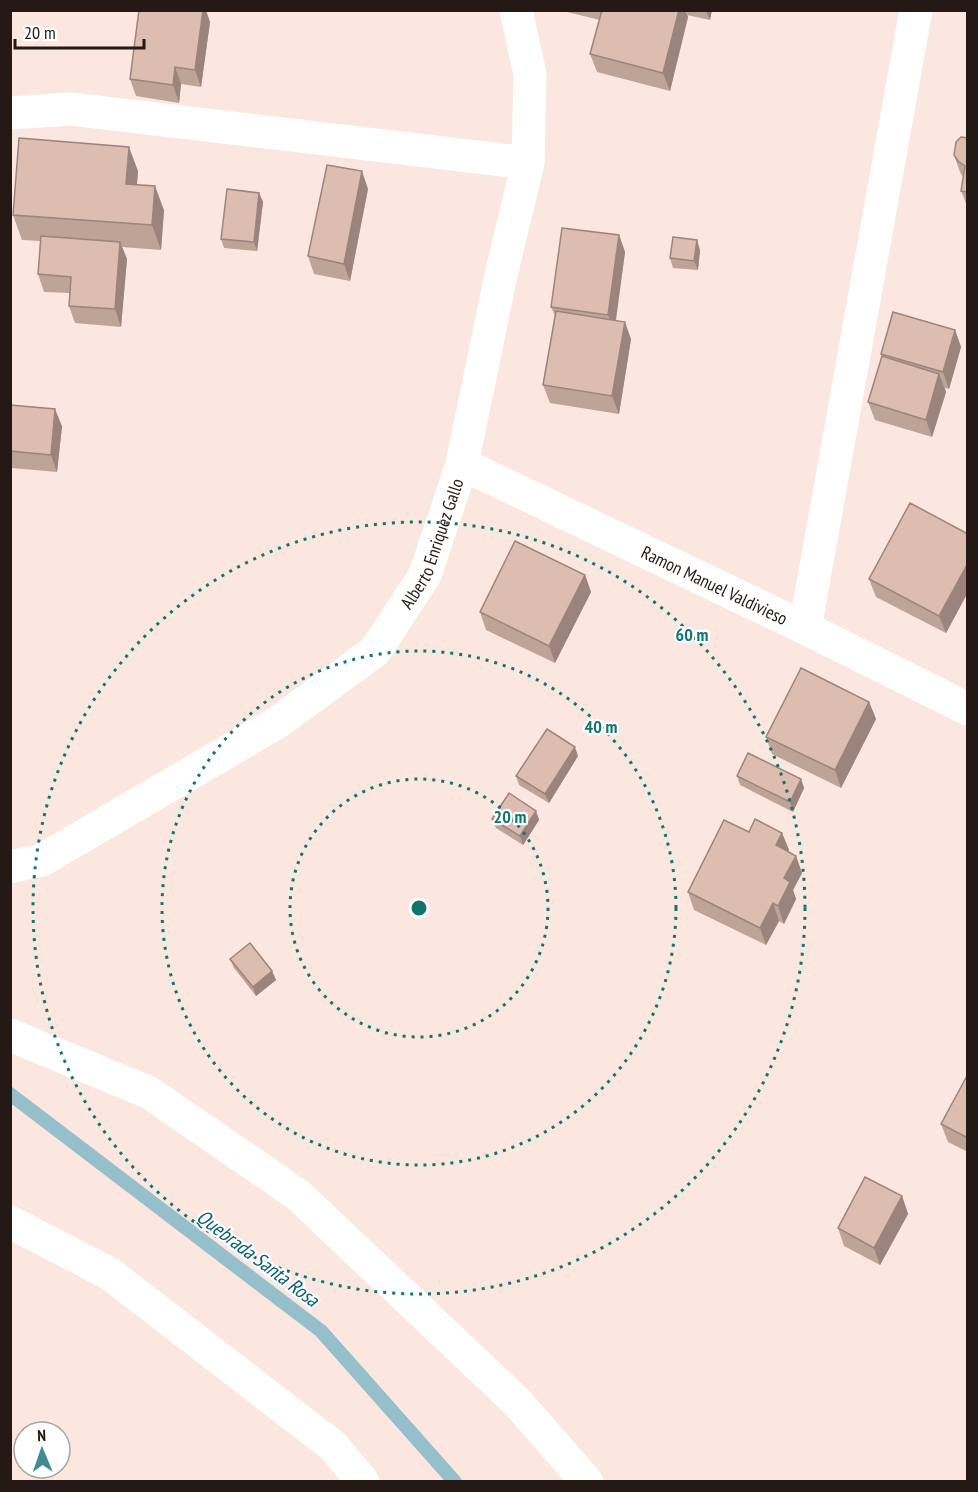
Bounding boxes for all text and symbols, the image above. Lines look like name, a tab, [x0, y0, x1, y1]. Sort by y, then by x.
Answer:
scale bar	[15, 12, 144, 50]
text: 20 m	[24, 21, 56, 44]
street label: Alberto Enriquez Gallo	[395, 475, 468, 613]
street label: Ramon Manuel Valdivieso	[638, 540, 792, 630]
text: 60 m	[676, 623, 708, 646]
text: 40 m	[585, 715, 617, 738]
text: 20 m	[494, 805, 526, 828]
centre of rings	[409, 898, 429, 918]
water label: Quebrada Santa Rosa	[192, 1204, 325, 1313]
north arrow	[12, 1420, 72, 1480]
text: N	[37, 1425, 46, 1445]

